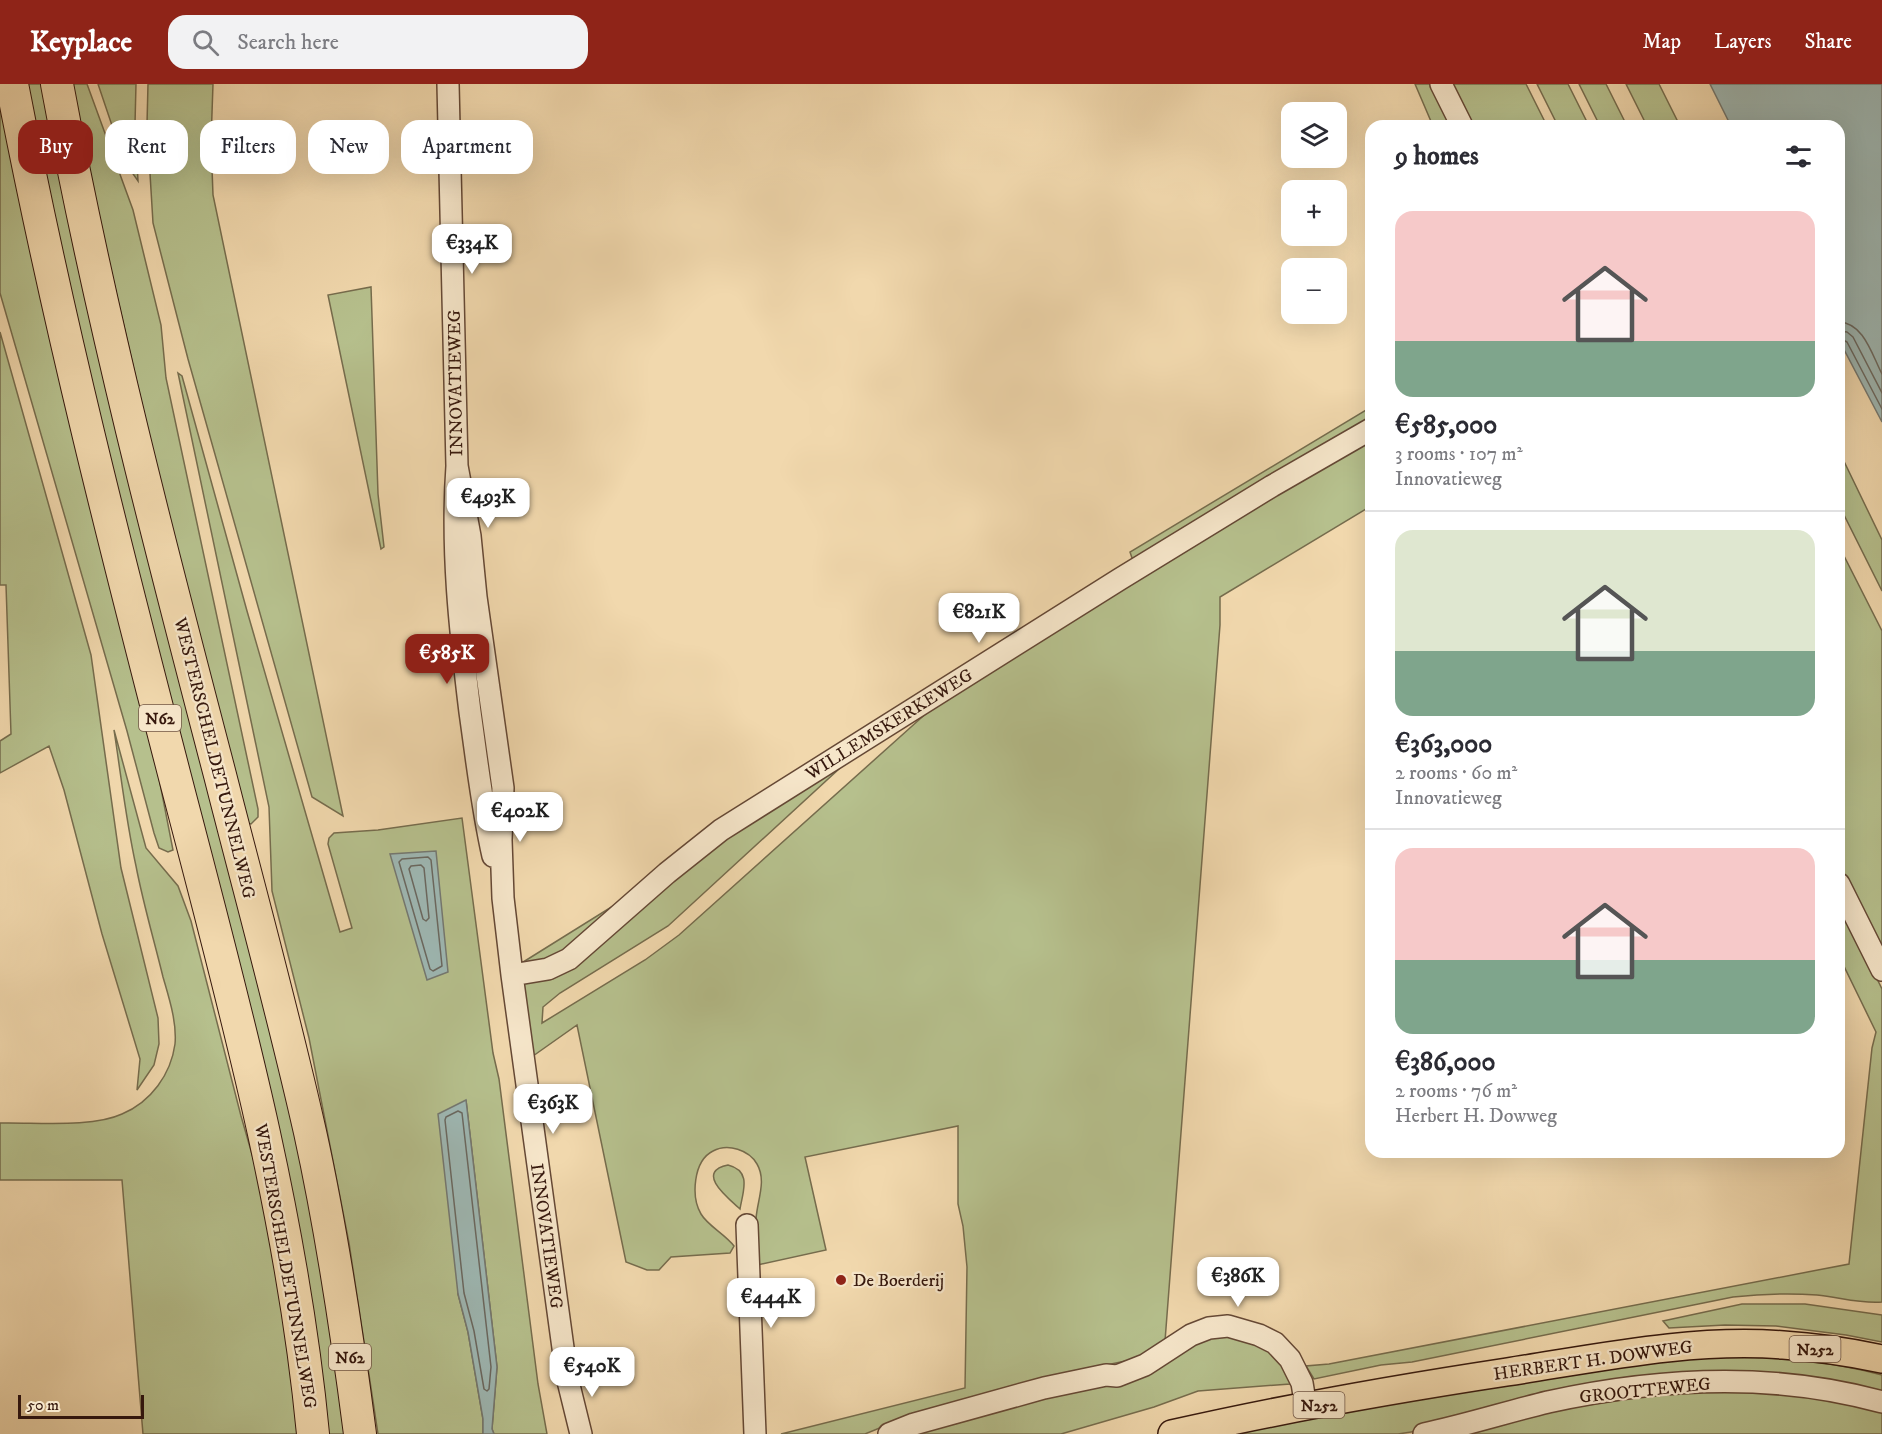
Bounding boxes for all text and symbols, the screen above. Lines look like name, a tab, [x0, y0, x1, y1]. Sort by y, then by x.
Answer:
search box	[168, 15, 588, 69]
text: Keyplace	[30, 25, 132, 60]
icon: search	[189, 26, 222, 59]
text: Search here	[237, 29, 339, 56]
text: Map	[1642, 29, 1681, 55]
text: Layers	[1714, 29, 1772, 55]
text: Share	[1805, 29, 1852, 55]
map controls	[1281, 102, 1347, 324]
button: layers	[1281, 102, 1347, 168]
chip: Buy	[18, 120, 93, 174]
chip: Rent	[105, 120, 188, 174]
chip: Filters	[200, 120, 296, 174]
chip: New	[308, 120, 389, 174]
chip: Apartment	[401, 120, 533, 174]
text: 9 homes	[1395, 140, 1479, 173]
icon: filters	[1782, 140, 1815, 173]
button: +	[1281, 180, 1347, 246]
pin: €334K	[430, 224, 514, 275]
text: €334K	[446, 231, 498, 256]
icon: home	[1551, 250, 1659, 358]
button: −	[1281, 258, 1347, 324]
street label: INNOVATIEWEG	[444, 309, 468, 456]
text: €585,000	[1395, 409, 1497, 442]
text: 3 rooms · 107 m²	[1395, 442, 1523, 467]
text: Innovatieweg	[1395, 467, 1502, 492]
pin: €493K	[446, 478, 530, 529]
text: €493K	[461, 485, 515, 510]
icon: home	[1551, 569, 1659, 677]
pin: €821K	[937, 593, 1021, 644]
text: €821K	[953, 600, 1005, 625]
street label: WESTERSCHELDETUNNELWEG	[168, 614, 260, 901]
pin: €585K	[405, 634, 489, 685]
text: €585K	[419, 641, 475, 666]
street label: WILLEMSKERKEWEG	[801, 664, 978, 786]
road number: N62	[139, 705, 181, 731]
text: €363,000	[1395, 728, 1492, 761]
text: 2 rooms · 60 m²	[1395, 761, 1517, 786]
text: Innovatieweg	[1395, 786, 1502, 811]
pin: €402K	[478, 792, 562, 843]
text: €402K	[491, 799, 549, 824]
icon: home	[1551, 887, 1659, 995]
text: €386,000	[1395, 1046, 1495, 1079]
text: 2 rooms · 76 m²	[1395, 1079, 1517, 1104]
pin: €363K	[511, 1084, 595, 1135]
text: €363K	[527, 1091, 579, 1116]
text: Herbert H. Dowweg	[1395, 1104, 1557, 1129]
street label: WESTERSCHELDETUNNELWEG	[249, 1121, 321, 1411]
street label: INNOVATIEWEG	[525, 1162, 567, 1311]
pin: €386K	[1196, 1257, 1280, 1308]
text: €386K	[1211, 1264, 1265, 1289]
place label: De Boerderij	[853, 1270, 944, 1292]
marker: De Boerderij	[834, 1273, 848, 1287]
pin: €444K	[729, 1278, 813, 1329]
text: €444K	[741, 1285, 801, 1310]
street label: HERBERT H. DOWWEG	[1492, 1336, 1695, 1386]
road number: N252	[1790, 1336, 1840, 1362]
road number: N62	[329, 1344, 371, 1370]
pin: €540K	[550, 1347, 634, 1398]
text: €540K	[564, 1354, 620, 1379]
street label: GROOTTEWEG	[1578, 1373, 1712, 1409]
scale bar	[18, 1392, 144, 1420]
road number: N252	[1294, 1392, 1344, 1418]
text: 50 m	[27, 1395, 59, 1415]

